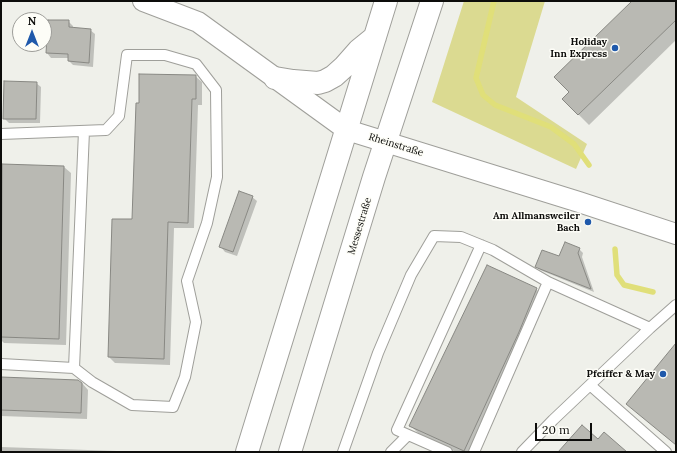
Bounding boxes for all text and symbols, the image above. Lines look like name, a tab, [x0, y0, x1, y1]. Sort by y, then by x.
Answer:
north arrow	[12, 12, 52, 52]
text: N	[28, 14, 36, 28]
place label: Holiday Inn Express	[550, 36, 607, 60]
marker: Holiday Inn Express	[610, 43, 620, 53]
street label: Rheinstraße	[367, 131, 425, 159]
street label: Messestraße	[346, 196, 374, 256]
place label: Am Allmansweiler Bach	[493, 210, 580, 234]
marker: Am Allmansweiler Bach	[583, 217, 593, 227]
place label: Pfeiffer & May	[587, 368, 655, 380]
marker: Pfeiffer & May	[658, 369, 668, 379]
scale bar	[537, 415, 594, 441]
text: 20 m	[542, 422, 570, 437]

